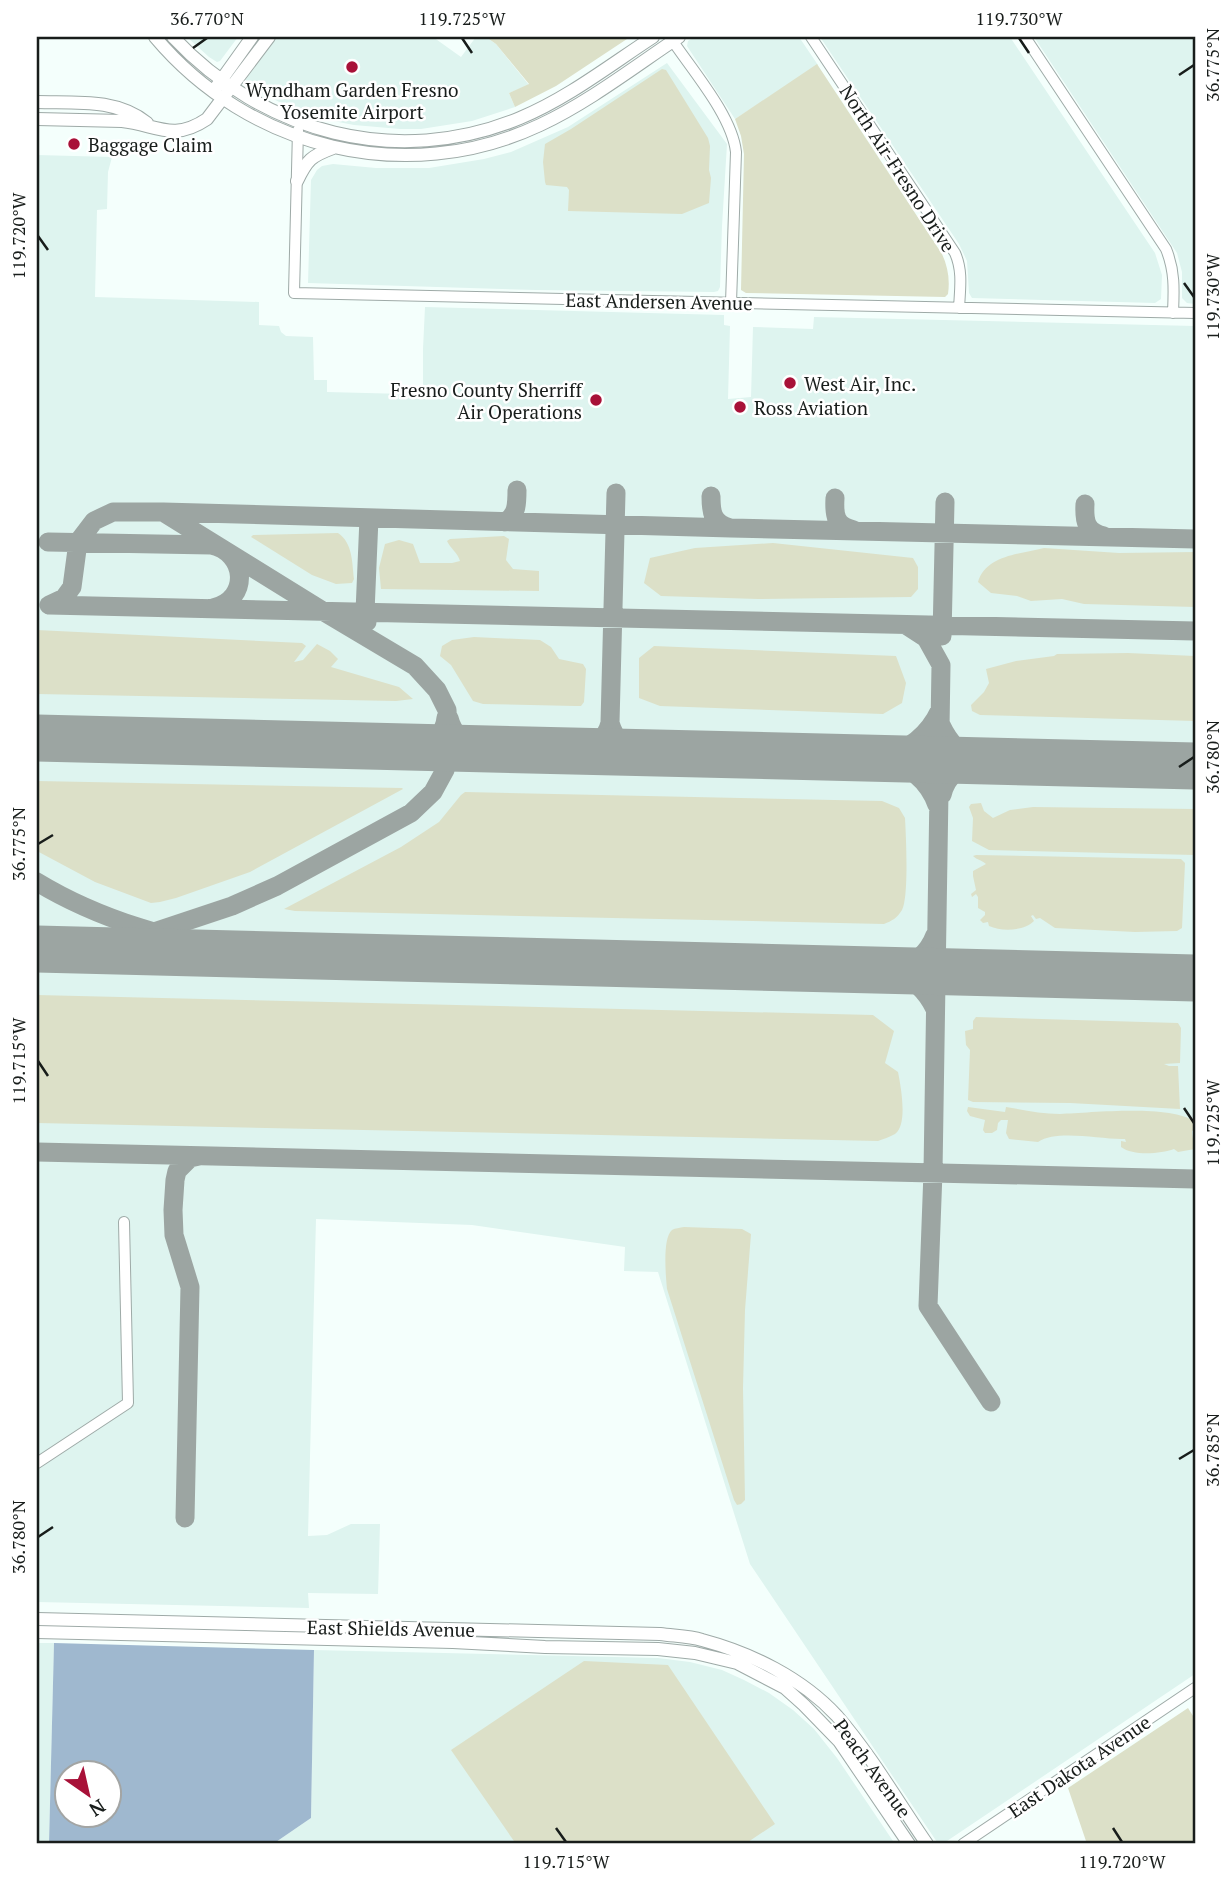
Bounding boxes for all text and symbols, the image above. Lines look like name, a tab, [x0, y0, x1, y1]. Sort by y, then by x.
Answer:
text: 36.770°N	[170, 6, 244, 30]
text: 119.725°W	[418, 6, 506, 30]
text: 119.730°W	[975, 6, 1063, 30]
text: 36.775°N	[1200, 28, 1224, 102]
marker: Wyndham Garden Fresno Yosemite Airport	[344, 59, 360, 75]
place label: Wyndham Garden Fresno Yosemite Airport	[245, 77, 459, 124]
street label: North Air-Fresno Drive	[835, 80, 961, 256]
place label: Baggage Claim	[88, 132, 213, 157]
marker: Baggage Claim	[66, 136, 82, 152]
text: 119.720°W	[6, 192, 30, 280]
text: 119.730°W	[1200, 253, 1224, 341]
street label: East Andersen Avenue	[565, 287, 753, 315]
place label: West Air, Inc.	[804, 371, 916, 396]
marker: West Air, Inc.	[782, 375, 798, 391]
place label: Fresno County Sherriff Air Operations	[390, 377, 584, 424]
marker: Fresno County Sherriff Air Operations	[588, 392, 604, 408]
place label: Ross Aviation	[754, 395, 868, 420]
marker: Ross Aviation	[732, 399, 748, 415]
text: 36.780°N	[1200, 720, 1224, 794]
text: 36.775°N	[6, 807, 30, 881]
text: 119.715°W	[6, 1017, 30, 1105]
text: 119.725°W	[1200, 1079, 1224, 1167]
text: 36.785°N	[1200, 1413, 1224, 1487]
text: 36.780°N	[6, 1500, 30, 1574]
street label: East Shields Avenue	[307, 1614, 475, 1642]
street label: East Dakota Avenue	[1003, 1709, 1155, 1823]
street label: Peach Avenue	[829, 1714, 917, 1822]
north arrow	[52, 1758, 122, 1828]
text: N	[84, 1794, 111, 1823]
text: 119.715°W	[522, 1849, 610, 1873]
text: 119.720°W	[1078, 1849, 1166, 1873]

